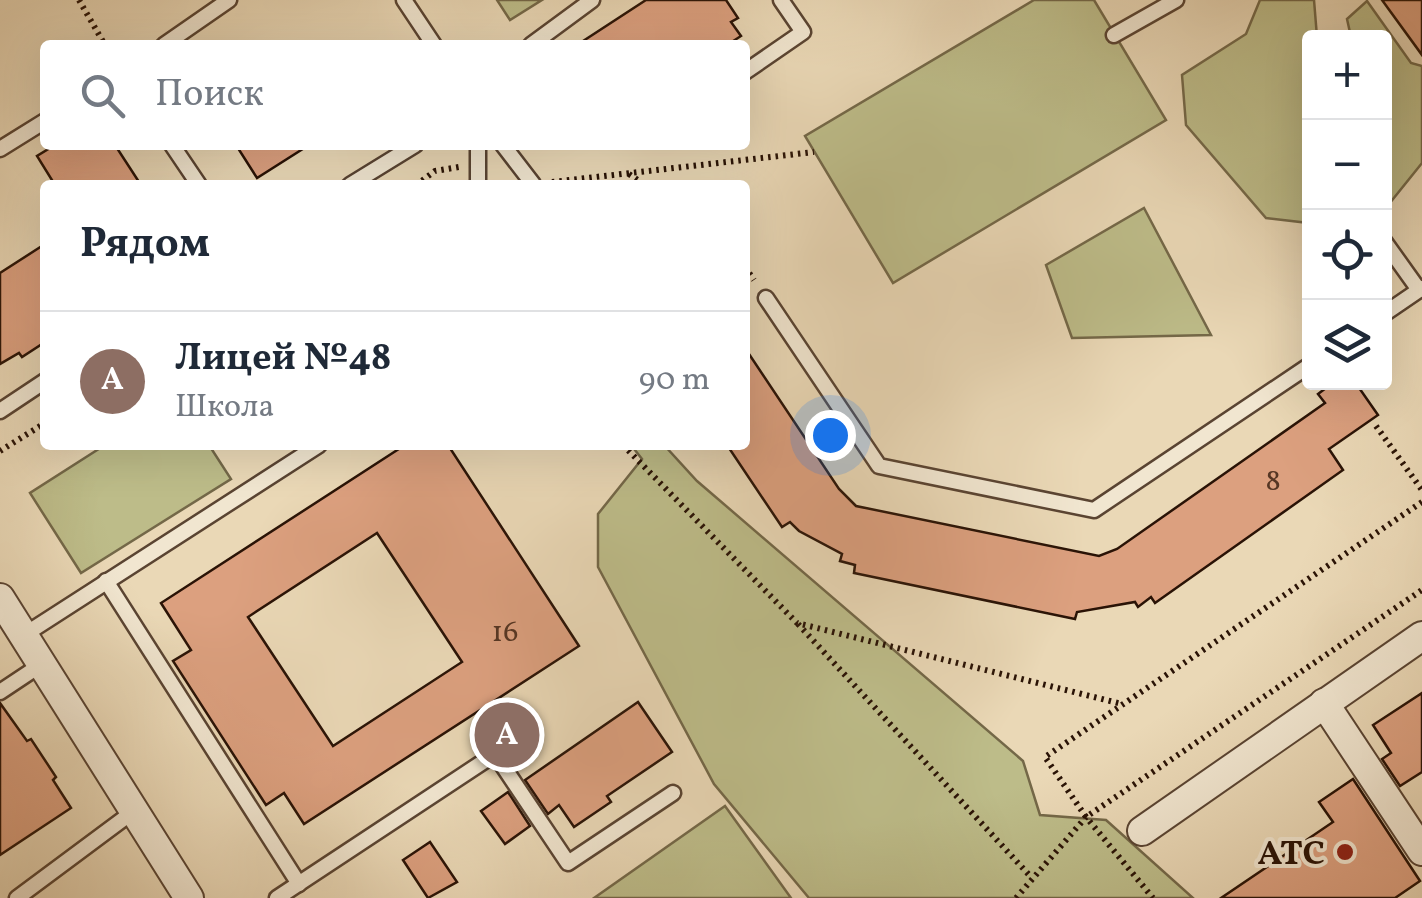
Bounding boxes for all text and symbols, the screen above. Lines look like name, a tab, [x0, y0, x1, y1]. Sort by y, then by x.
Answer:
map controls	[1302, 30, 1392, 390]
button: +	[1302, 30, 1392, 120]
search box	[40, 40, 750, 150]
icon: search	[75, 68, 130, 123]
text: Поиск	[155, 69, 264, 122]
button: −	[1302, 120, 1392, 210]
button: locate	[1302, 210, 1392, 300]
text: Рядом	[80, 216, 210, 275]
button: layers	[1302, 300, 1392, 390]
text: Лицей №48	[175, 333, 392, 386]
text: A	[101, 359, 124, 403]
text: 90 m	[639, 359, 710, 403]
text: Школа	[175, 386, 274, 430]
your location	[805, 410, 856, 461]
house number: 8	[1265, 461, 1281, 503]
house number: 16	[492, 612, 518, 654]
pin: A	[474, 698, 540, 772]
place label: АТС	[1258, 831, 1325, 879]
marker: АТС	[1334, 841, 1356, 863]

